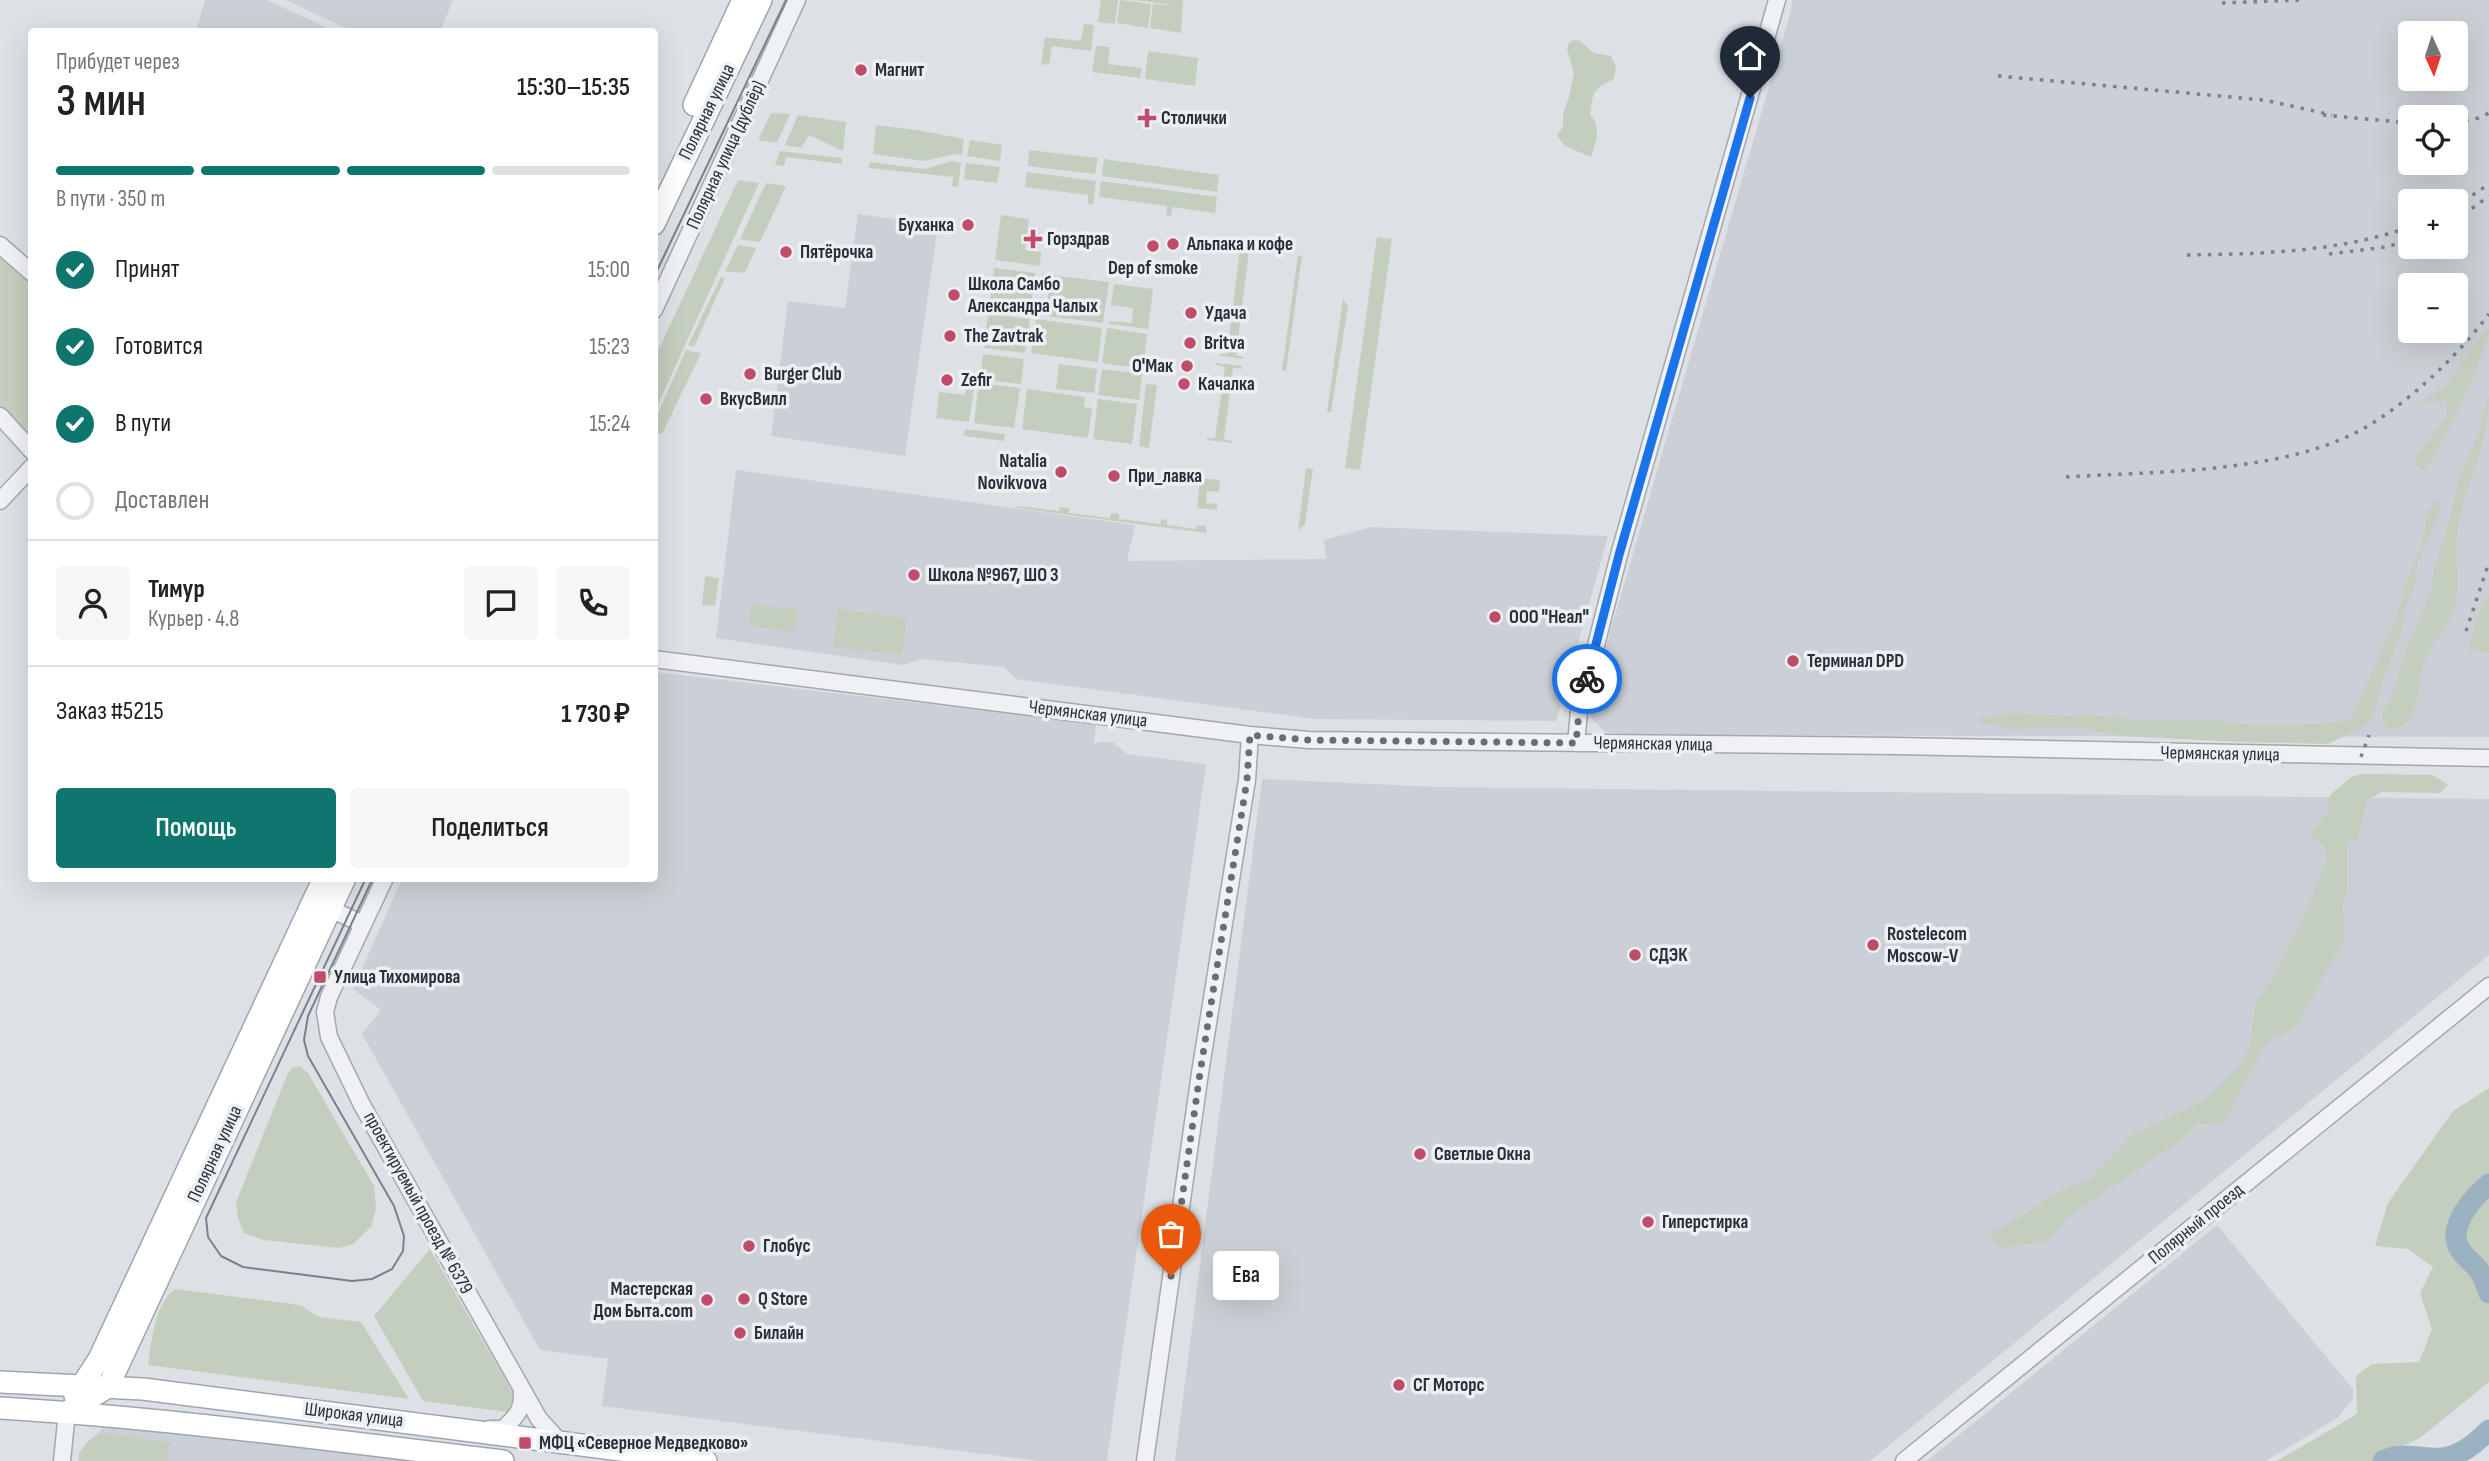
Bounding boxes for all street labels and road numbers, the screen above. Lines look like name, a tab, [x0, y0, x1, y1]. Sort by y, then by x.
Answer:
street label: Полярная улица	[674, 60, 740, 164]
street label: Полярная улица (дублёр)	[681, 77, 771, 233]
street label: Чермянская улица	[1027, 695, 1149, 733]
street label: Чермянская улица	[1593, 731, 1713, 757]
street label: Чермянская улица	[2160, 741, 2280, 767]
street label: Полярная улица	[183, 1102, 247, 1206]
street label: проектируемый проезд № 6379	[358, 1108, 478, 1298]
street label: Полярный проезд	[2144, 1179, 2248, 1269]
street label: Широкая улица	[303, 1398, 405, 1432]

